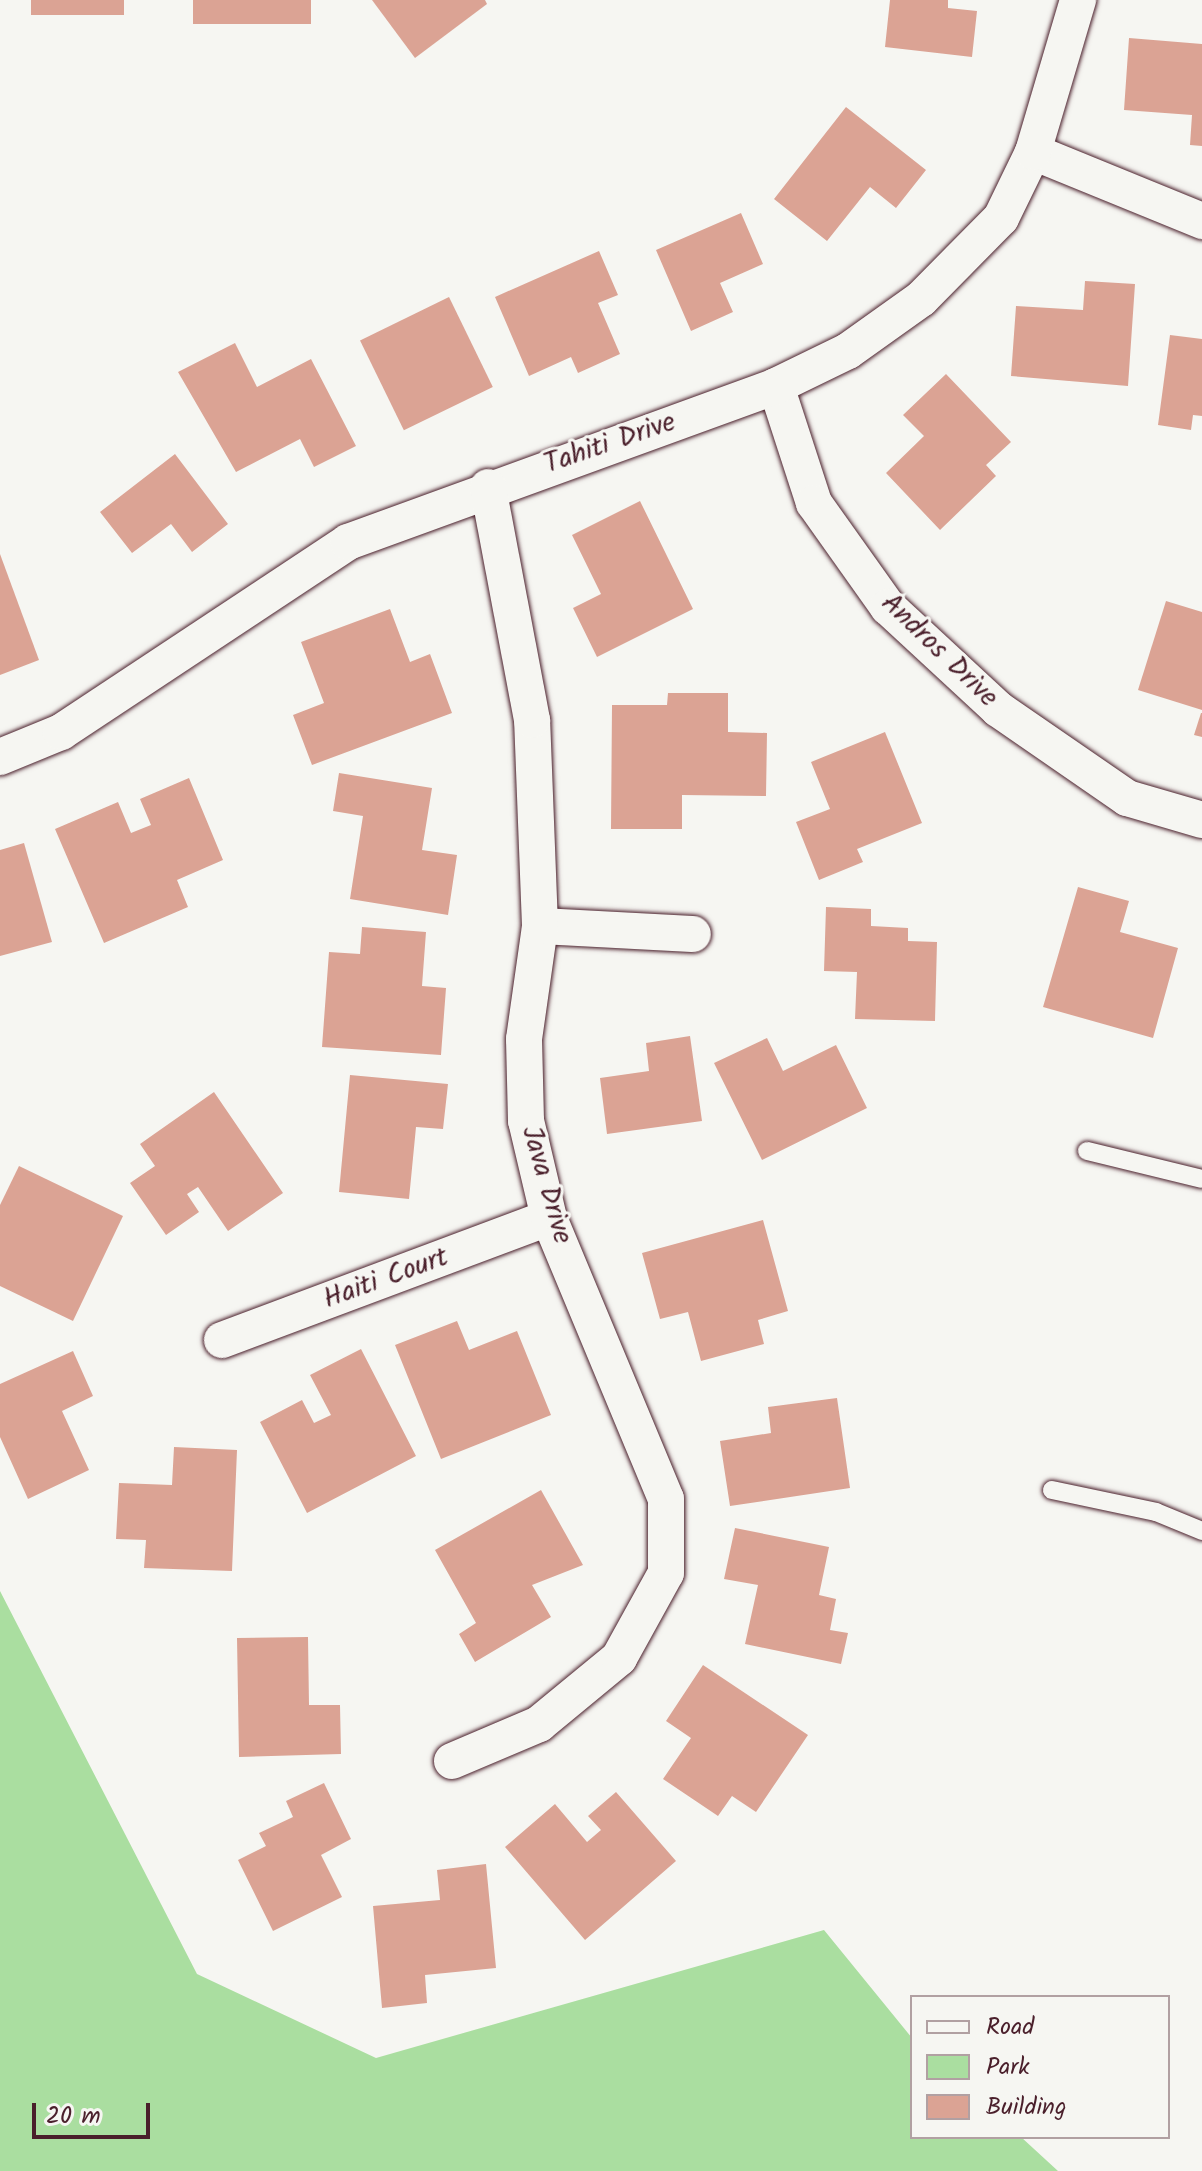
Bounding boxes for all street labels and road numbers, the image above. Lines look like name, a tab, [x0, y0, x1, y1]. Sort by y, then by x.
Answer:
street label: Tahiti Drive	[540, 406, 680, 482]
street label: Andros Drive	[874, 587, 1004, 715]
street label: Java Drive	[513, 1122, 579, 1248]
street label: Haiti Court	[319, 1241, 453, 1317]

